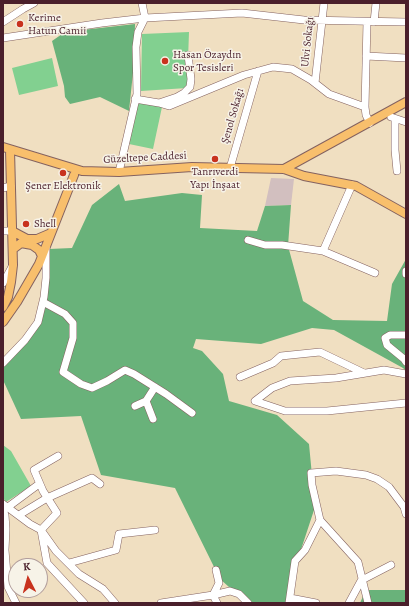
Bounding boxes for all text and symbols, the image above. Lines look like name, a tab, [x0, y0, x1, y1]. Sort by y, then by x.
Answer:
place label: Kerime Hatun Camii	[28, 11, 86, 37]
street label: Ulvi Sokağı	[299, 16, 317, 68]
marker: Kerime Hatun Camii	[15, 19, 25, 29]
place label: Hasan Özaydın Spor Tesisleri	[173, 48, 241, 74]
marker: Hasan Özaydın Spor Tesisleri	[160, 56, 170, 66]
street label: Şenol Sokağı	[219, 87, 247, 145]
street label: Güzeltepe Caddesi	[103, 149, 187, 167]
marker: Tanrıverdi Yapı İnşaat	[210, 154, 220, 164]
place label: Tanrıverdi Yapı İnşaat	[190, 165, 240, 191]
marker: Şener Elektronik	[58, 168, 68, 178]
place label: Şener Elektronik	[25, 179, 101, 193]
place label: Shell	[34, 217, 56, 231]
marker: Shell	[21, 219, 31, 229]
north arrow	[8, 558, 48, 598]
text: K	[22, 559, 31, 574]

